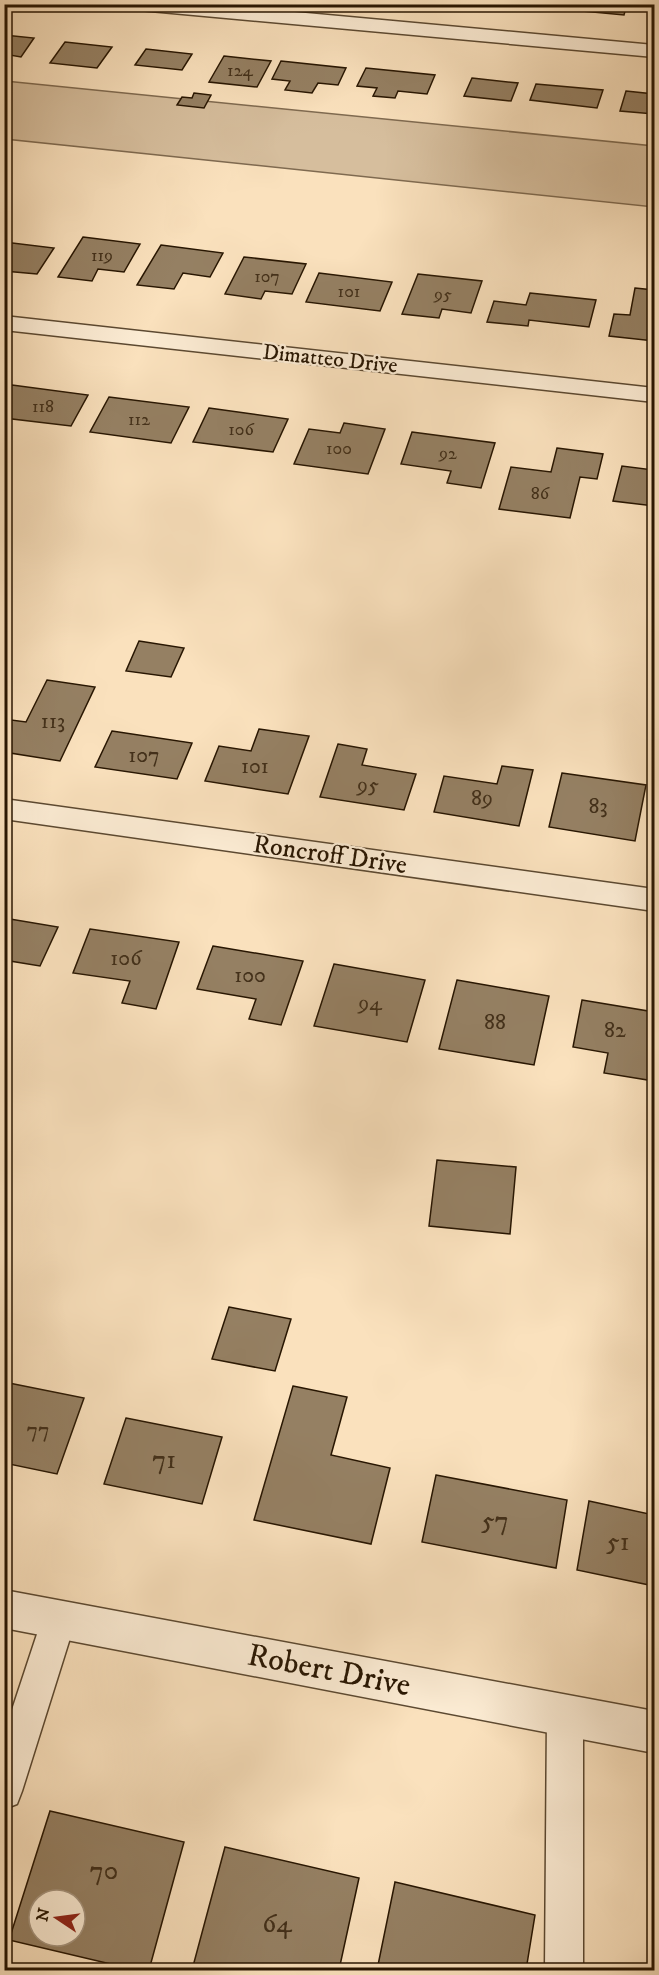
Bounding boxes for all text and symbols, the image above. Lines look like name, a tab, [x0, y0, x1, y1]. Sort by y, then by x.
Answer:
house number: 124	[227, 60, 254, 82]
house number: 119	[91, 245, 113, 267]
house number: 107	[254, 266, 280, 288]
house number: 101	[338, 281, 360, 303]
house number: 95	[433, 284, 452, 306]
street label: Dimatteo Drive	[261, 338, 399, 380]
house number: 118	[32, 396, 54, 418]
house number: 112	[128, 409, 150, 431]
house number: 106	[228, 419, 254, 441]
house number: 100	[326, 438, 352, 460]
house number: 92	[438, 443, 457, 465]
house number: 86	[531, 483, 550, 505]
house number: 113	[41, 708, 65, 735]
house number: 107	[128, 742, 160, 769]
house number: 101	[241, 753, 269, 780]
house number: 95	[356, 772, 379, 799]
house number: 89	[471, 785, 493, 812]
house number: 83	[588, 793, 608, 820]
street label: Roncroff Drive	[251, 828, 409, 882]
house number: 106	[110, 945, 143, 972]
house number: 100	[234, 962, 266, 989]
house number: 94	[357, 990, 383, 1017]
house number: 88	[484, 1009, 506, 1036]
house number: 82	[604, 1017, 626, 1044]
house number: 77	[26, 1417, 50, 1444]
house number: 71	[152, 1443, 176, 1477]
house number: 57	[481, 1504, 509, 1538]
house number: 51	[606, 1525, 630, 1559]
street label: Robert Drive	[244, 1636, 414, 1706]
house number: 70	[90, 1854, 118, 1888]
north arrow	[27, 1888, 87, 1948]
text: N	[32, 1906, 55, 1924]
house number: 64	[262, 1907, 292, 1941]

